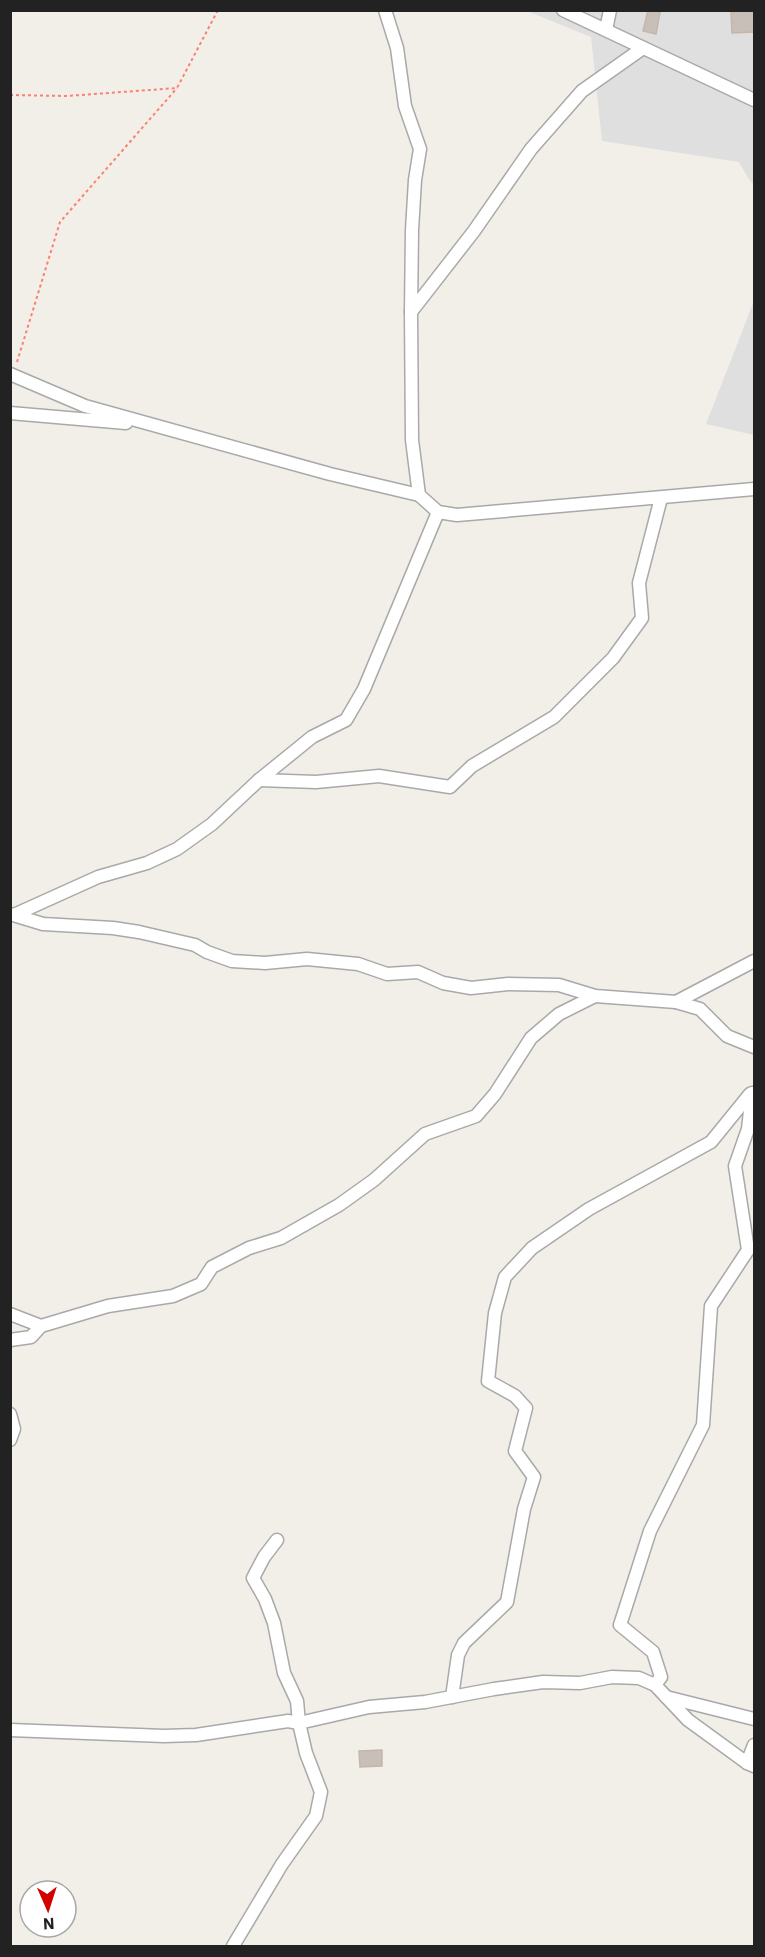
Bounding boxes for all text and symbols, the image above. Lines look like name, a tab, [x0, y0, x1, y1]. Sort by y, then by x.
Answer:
north arrow	[18, 1879, 78, 1939]
text: N	[42, 1914, 55, 1934]

